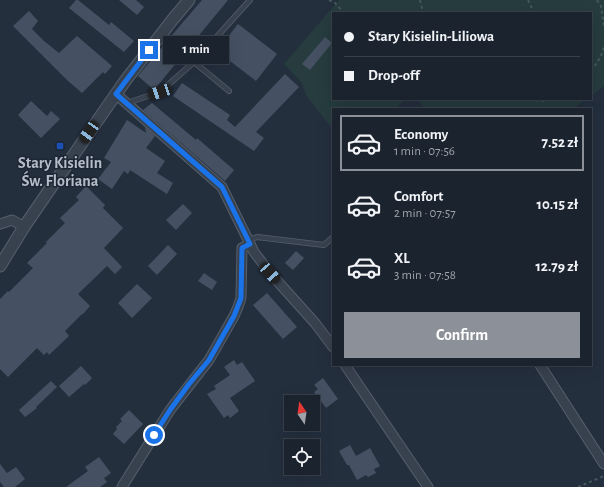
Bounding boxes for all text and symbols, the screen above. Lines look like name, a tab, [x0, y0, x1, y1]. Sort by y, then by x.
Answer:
text: Stary Kisielin-Liliowa	[368, 29, 494, 44]
callout: 1 min	[163, 36, 229, 64]
route end	[140, 41, 158, 59]
text: 1 min	[182, 43, 210, 56]
text: Drop-off	[368, 68, 420, 83]
car	[147, 83, 173, 101]
car	[77, 119, 101, 145]
icon: car	[346, 125, 382, 161]
text: Economy	[394, 127, 448, 142]
text: 7.52 zł	[542, 135, 578, 150]
marker: Stary Kisielin Św. Floriana	[55, 141, 65, 151]
text: 1 min · 07:56	[394, 145, 455, 158]
place label: Stary Kisielin Św. Floriana	[18, 155, 102, 189]
icon: car	[346, 187, 382, 223]
text: Comfort	[394, 189, 443, 204]
text: 10.15 zł	[537, 197, 578, 212]
text: 2 min · 07:57	[394, 207, 456, 220]
icon: car	[346, 249, 382, 285]
text: XL	[394, 251, 410, 266]
text: 12.79 zł	[535, 259, 578, 274]
car	[258, 260, 282, 286]
text: 3 min · 07:58	[394, 269, 456, 282]
button: Confirm	[344, 312, 580, 358]
north arrow	[284, 395, 320, 431]
map controls	[284, 395, 320, 475]
route start	[145, 426, 163, 444]
button: locate	[284, 439, 320, 475]

